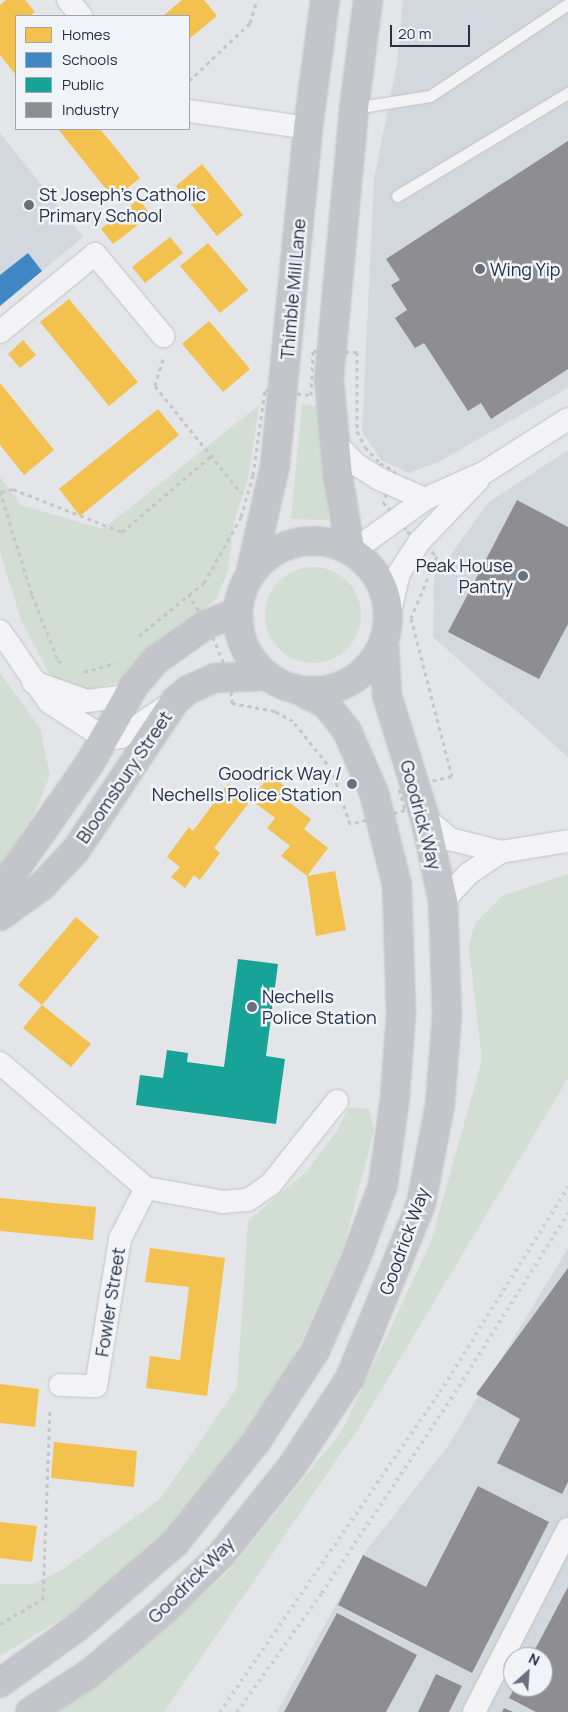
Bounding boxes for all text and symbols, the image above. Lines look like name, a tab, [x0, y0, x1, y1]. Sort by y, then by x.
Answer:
legend	[15, 15, 190, 130]
scale bar	[393, 15, 473, 47]
text: 20 m	[398, 23, 431, 44]
text: Homes	[62, 24, 110, 45]
text: Schools	[62, 49, 118, 70]
text: Public	[62, 74, 104, 95]
text: Industry	[62, 99, 119, 120]
place label: St Joseph's Catholic Primary School	[39, 184, 206, 226]
marker: St Joseph's Catholic Primary School	[23, 199, 35, 211]
street label: Thimble Mill Lane	[276, 218, 310, 360]
place label: Wing Yip	[490, 258, 560, 280]
marker: Wing Yip	[474, 263, 486, 275]
place label: Peak House Pantry	[416, 555, 513, 598]
marker: Peak House Pantry	[517, 570, 529, 582]
street label: Bloomsbury Street	[72, 707, 176, 847]
street label: Goodrick Way	[396, 758, 446, 872]
place label: Goodrick Way / Nechells Police Station	[152, 763, 342, 806]
marker: Goodrick Way / Nechells Police Station	[346, 778, 358, 790]
place label: Nechells Police Station	[262, 986, 377, 1028]
marker: Nechells Police Station	[246, 1001, 258, 1013]
street label: Goodrick Way	[375, 1184, 433, 1298]
street label: Fowler Street	[91, 1246, 129, 1358]
street label: Goodrick Way	[143, 1532, 239, 1628]
north arrow	[503, 1647, 553, 1697]
text: N	[526, 1648, 543, 1670]

